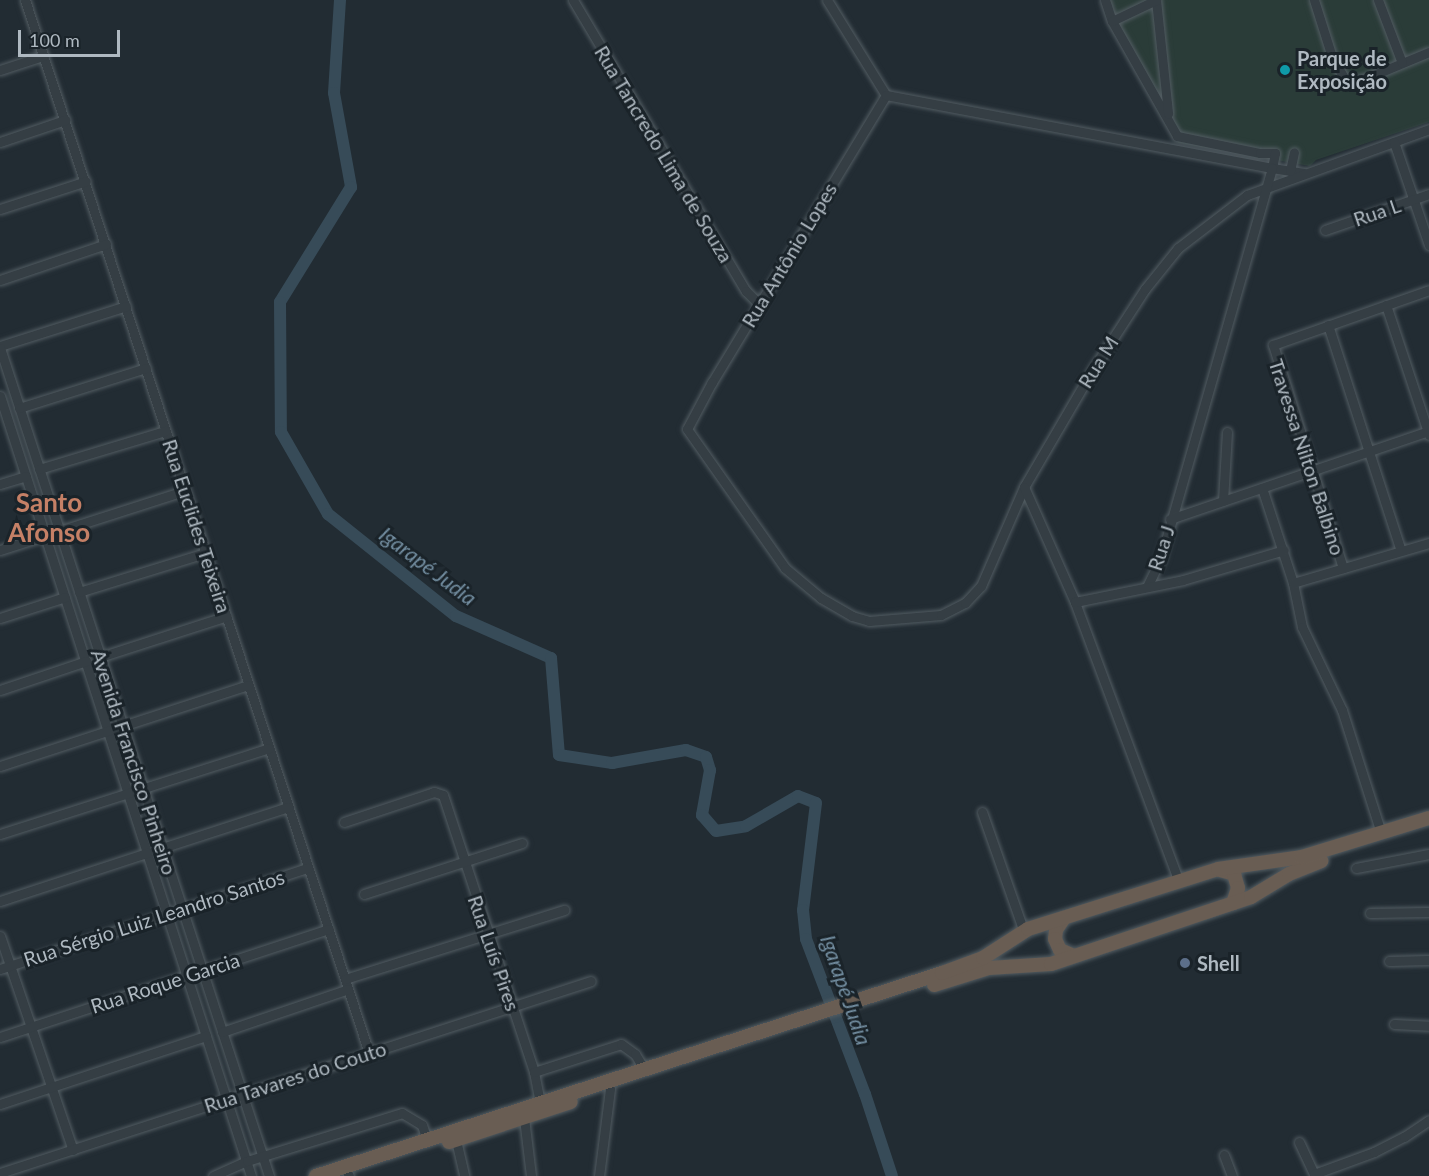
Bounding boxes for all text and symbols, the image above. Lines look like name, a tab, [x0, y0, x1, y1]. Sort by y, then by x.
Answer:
scale bar	[21, 18, 123, 56]
text: 100 m	[29, 29, 80, 51]
street label: Rua Tancredo Lima de Souza	[590, 41, 738, 267]
place label: Parque de Exposição	[1297, 46, 1387, 93]
marker: Parque de Exposição	[1278, 63, 1292, 77]
street label: Rua Antônio Lopes	[736, 178, 842, 332]
street label: Rua L	[1350, 193, 1404, 231]
street label: Rua M	[1073, 332, 1123, 392]
street label: Travessa Nilton Balbino	[1264, 356, 1350, 558]
street label: Rua Euclides Teixeira	[157, 436, 237, 616]
district label: Santo Afonso	[8, 487, 90, 548]
water label: Igarapé Judia	[374, 521, 482, 611]
street label: Rua J	[1142, 522, 1180, 574]
street label: Avenida Francisco Pinheiro	[86, 646, 182, 878]
street label: Rua Sérgio Luiz Leandro Santos	[21, 864, 287, 972]
street label: Rua Luís Pires	[463, 892, 525, 1014]
water label: Igarapé Judia	[815, 931, 877, 1049]
street label: Rua Roque Garcia	[87, 948, 243, 1018]
place label: Shell	[1197, 951, 1240, 975]
marker: Shell	[1178, 956, 1192, 970]
street label: Rua Tavares do Couto	[201, 1036, 389, 1118]

